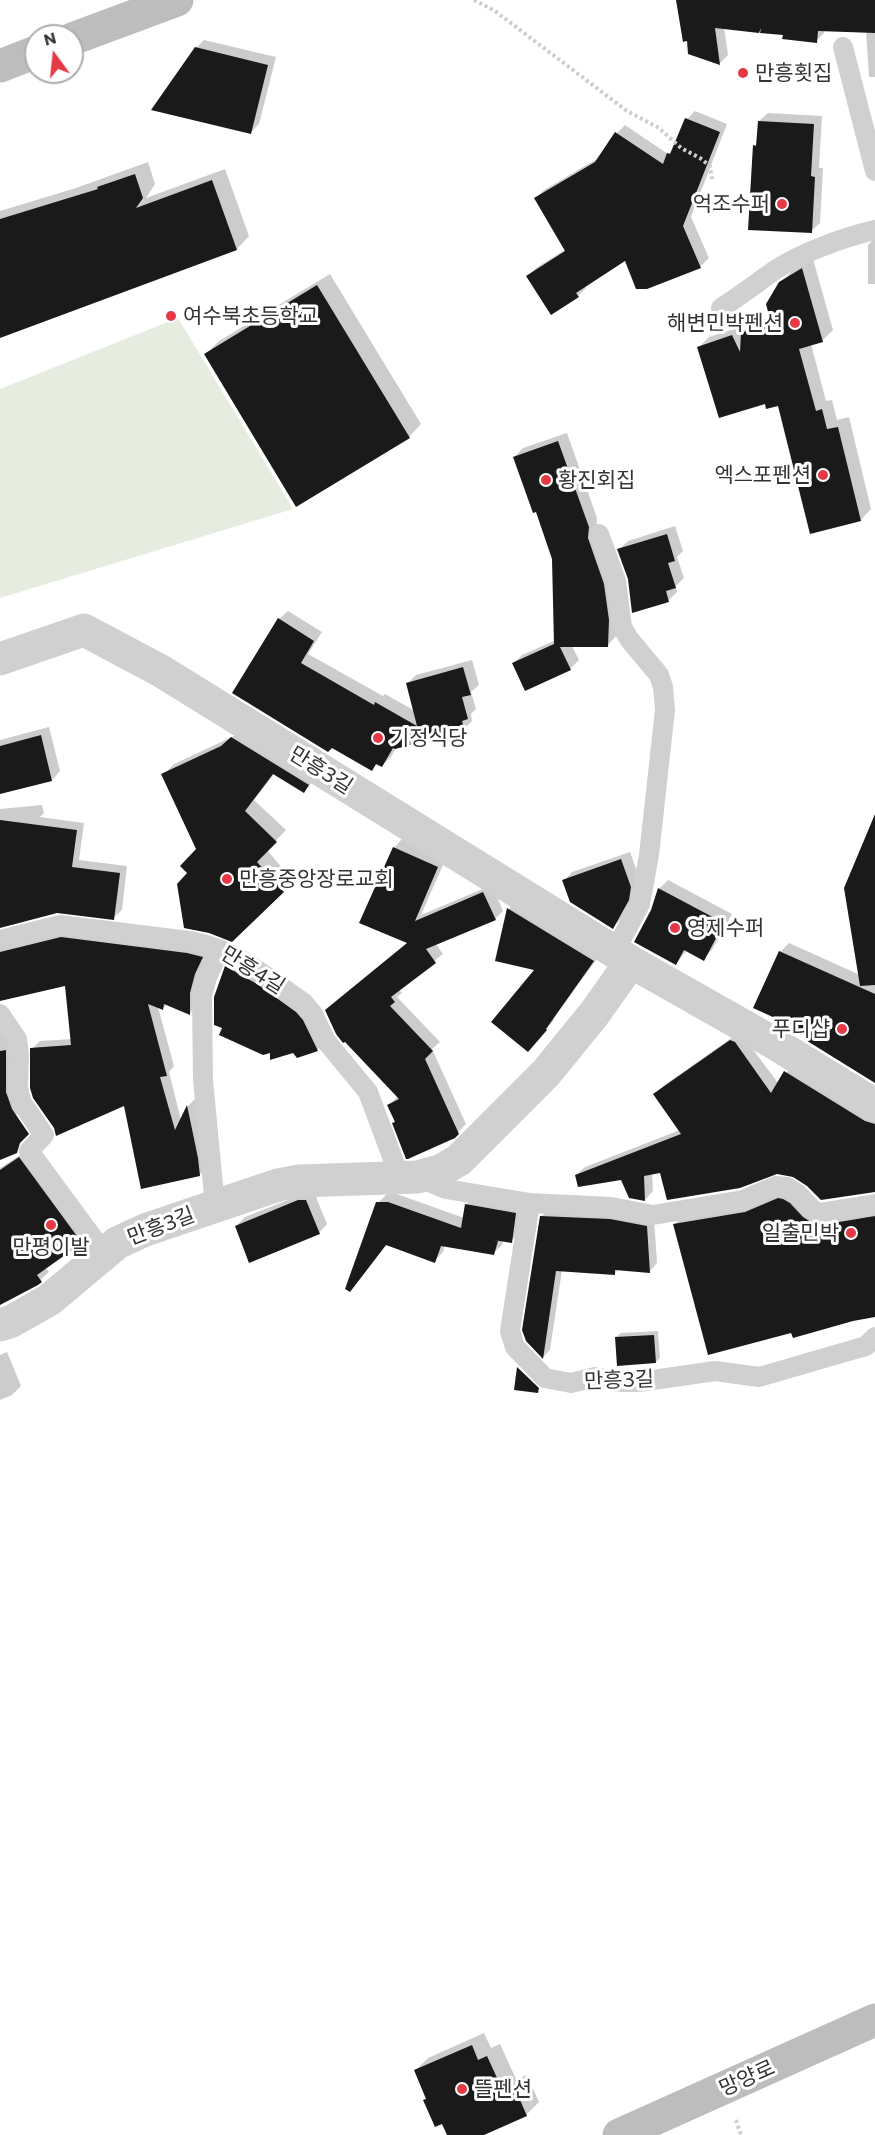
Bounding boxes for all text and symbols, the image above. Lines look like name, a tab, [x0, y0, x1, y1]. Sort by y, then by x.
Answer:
north arrow	[24, 24, 84, 84]
text: N	[41, 27, 58, 49]
place label: 만흥횟집	[755, 60, 832, 86]
marker: 만흥횟집	[736, 66, 750, 80]
place label: 억조수퍼	[693, 191, 770, 217]
marker: 억조수퍼	[775, 197, 789, 211]
place label: 여수북초등학교	[183, 303, 318, 329]
marker: 여수북초등학교	[164, 309, 178, 323]
place label: 해변민박펜션	[667, 310, 783, 336]
marker: 해변민박펜션	[788, 316, 802, 330]
place label: 엑스포펜션	[714, 462, 811, 488]
place label: 황진회집	[558, 467, 635, 493]
marker: 엑스포펜션	[816, 468, 830, 482]
marker: 황진회집	[539, 473, 553, 487]
place label: 기정식당	[390, 725, 467, 751]
marker: 기정식당	[371, 731, 385, 745]
street label: 만흥3길	[285, 741, 357, 799]
place label: 만흥중앙장로교회	[239, 866, 394, 892]
marker: 만흥중앙장로교회	[220, 872, 234, 886]
place label: 영제수퍼	[687, 915, 764, 941]
marker: 영제수퍼	[668, 921, 682, 935]
street label: 만흥4길	[216, 941, 290, 999]
place label: 푸디샵	[772, 1016, 830, 1042]
marker: 푸디샵	[835, 1022, 849, 1036]
street label: 만흥3길	[124, 1202, 198, 1250]
marker: 만평이발	[44, 1218, 58, 1232]
place label: 일출민박	[762, 1220, 839, 1246]
marker: 일출민박	[844, 1226, 858, 1240]
place label: 만평이발	[12, 1234, 90, 1260]
street label: 만흥3길	[584, 1366, 654, 1394]
street label: 망양로	[715, 2055, 779, 2101]
place label: 뜰펜션	[474, 2076, 532, 2102]
marker: 뜰펜션	[455, 2082, 469, 2096]

